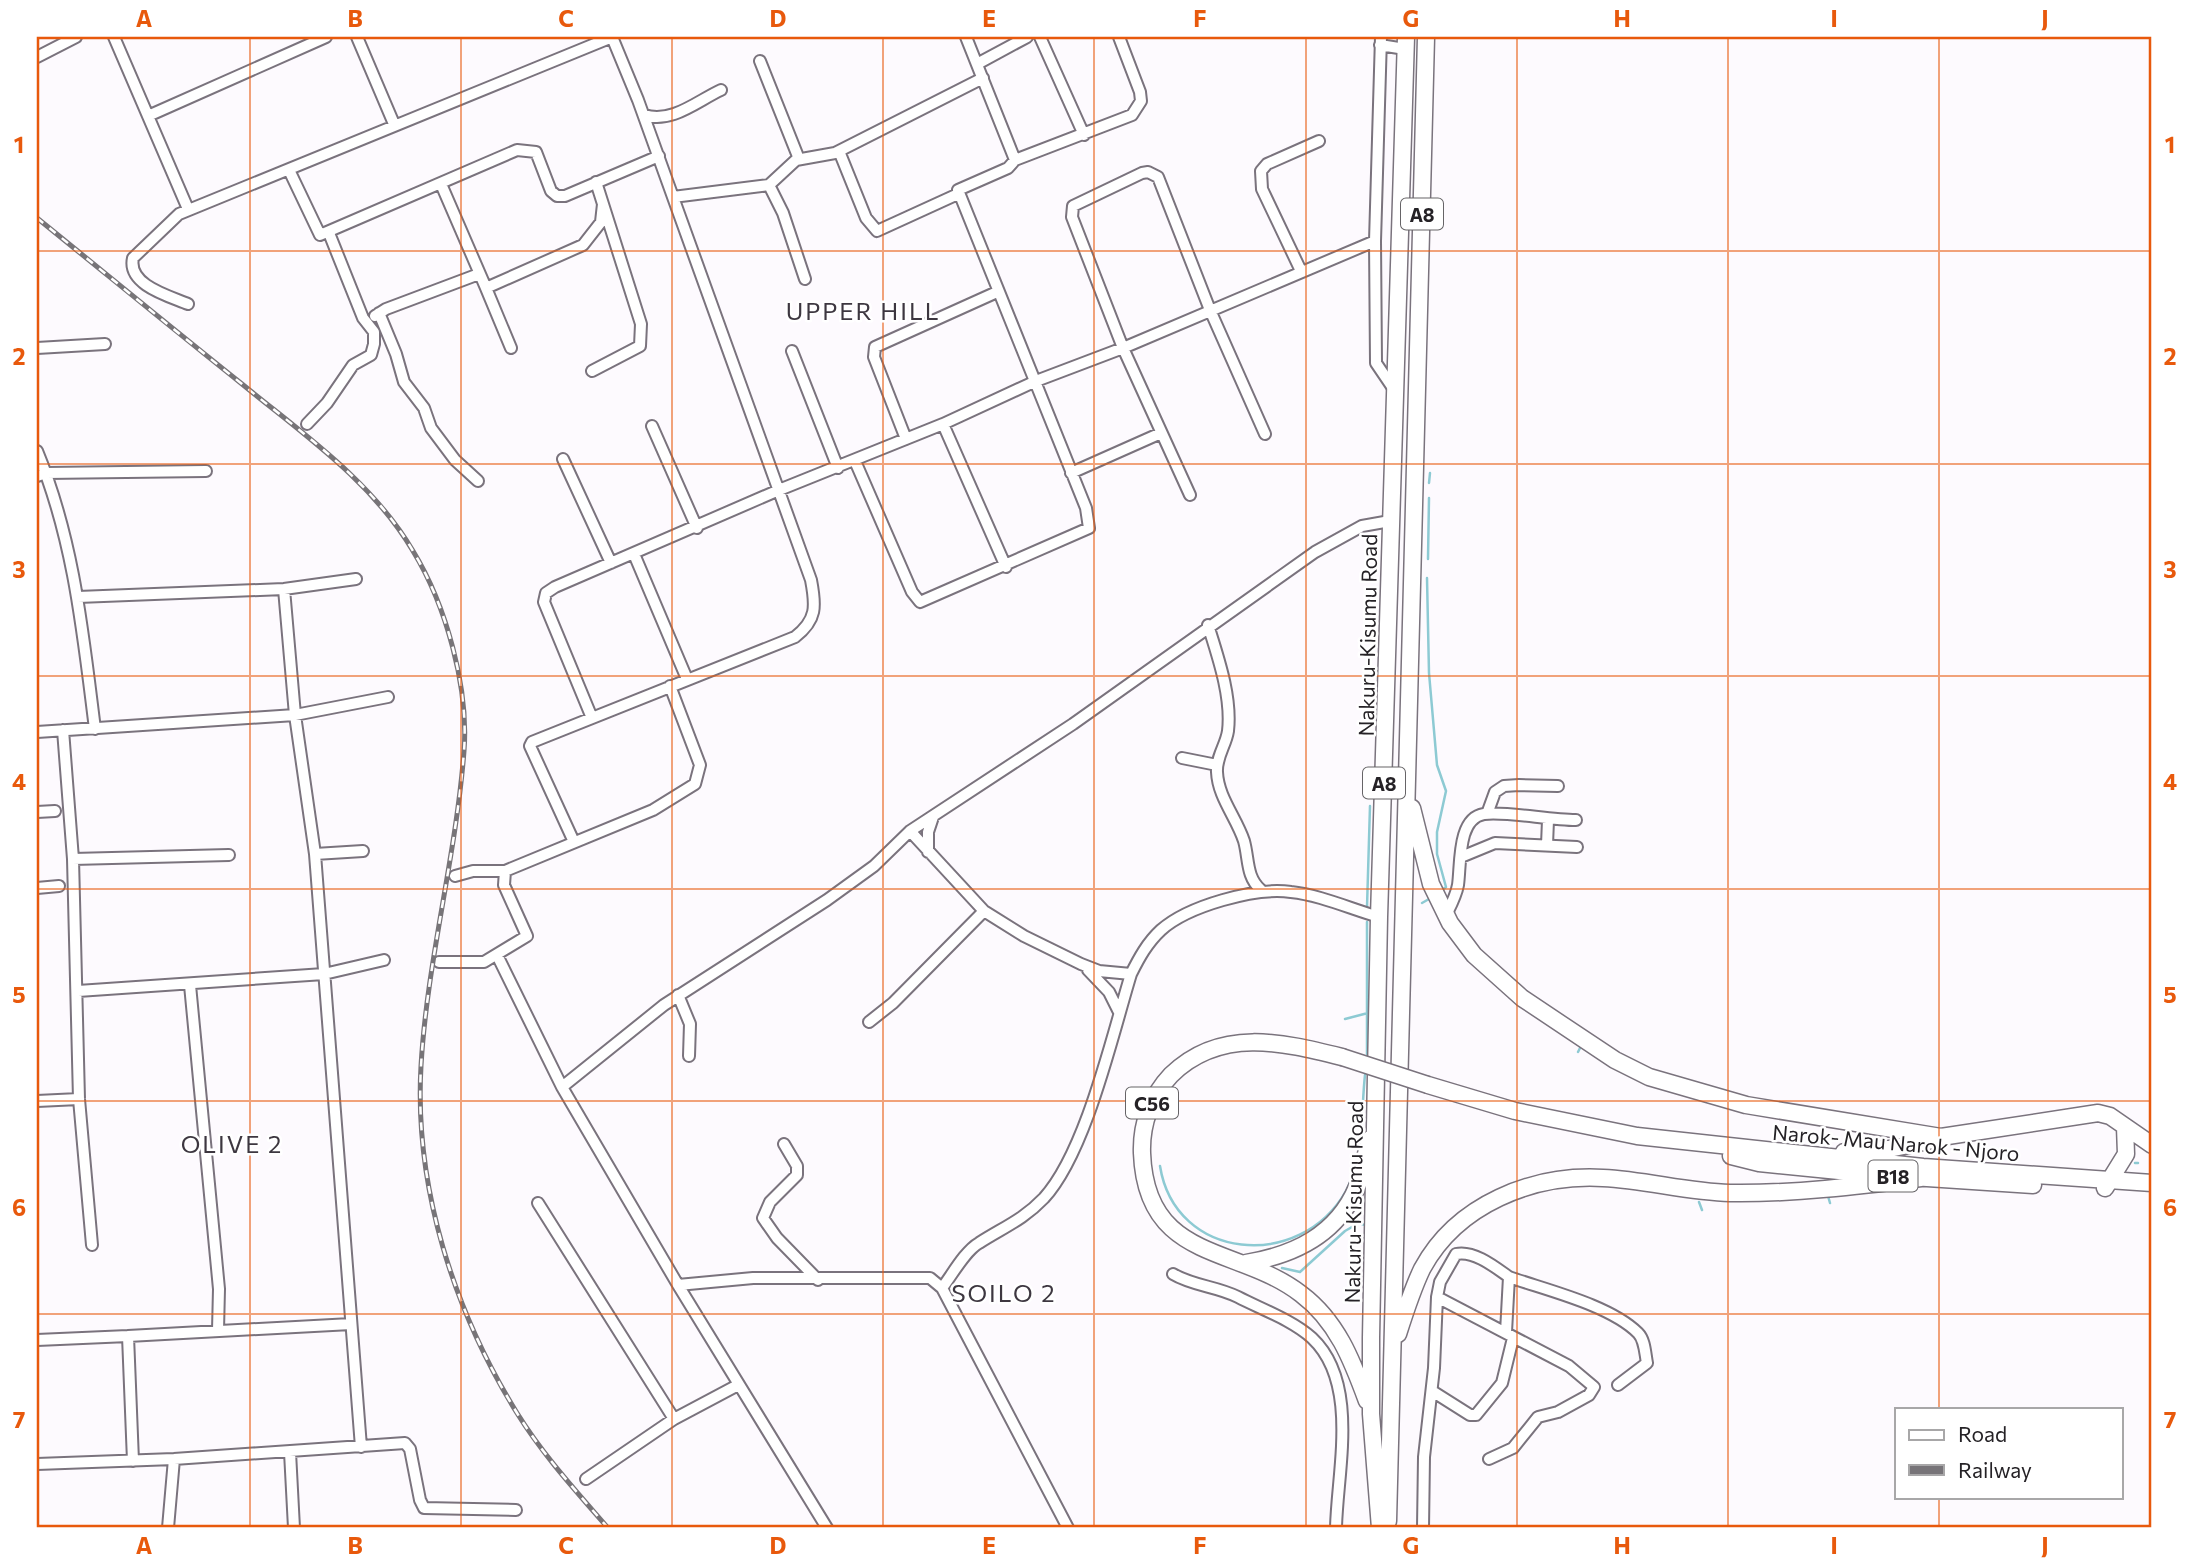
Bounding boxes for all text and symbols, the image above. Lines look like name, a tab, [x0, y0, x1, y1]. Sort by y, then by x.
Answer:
text: A	[136, 4, 153, 32]
text: B	[347, 4, 363, 32]
text: C	[558, 4, 574, 32]
text: D	[770, 4, 787, 32]
text: E	[982, 4, 996, 32]
text: F	[1193, 4, 1207, 32]
text: G	[1403, 4, 1419, 32]
text: H	[1613, 4, 1631, 32]
text: I	[1830, 4, 1838, 32]
text: J	[2041, 4, 2049, 32]
text: 1	[14, 130, 24, 158]
text: 1	[2165, 130, 2175, 158]
road number: A8	[1401, 198, 1443, 230]
district label: UPPER HILL	[786, 296, 940, 325]
text: 2	[12, 342, 26, 370]
text: 2	[2163, 342, 2177, 370]
street label: Nakuru-Kisumu Road	[1353, 533, 1381, 737]
text: 3	[12, 555, 26, 583]
text: 3	[2163, 555, 2177, 583]
text: 4	[12, 767, 26, 795]
text: 4	[2163, 767, 2177, 795]
road number: A8	[1363, 768, 1405, 798]
text: 5	[12, 980, 26, 1008]
text: 5	[2163, 980, 2177, 1008]
road number: C56	[1126, 1088, 1178, 1119]
street label: Nakuru-Kisumu Road	[1339, 1100, 1367, 1304]
street label: Narok- Mau Narok - Njoro	[1771, 1119, 2021, 1165]
district label: OLIVE 2	[181, 1129, 283, 1158]
road number: B18	[1868, 1160, 1918, 1192]
text: 6	[12, 1193, 26, 1221]
text: 6	[2163, 1193, 2177, 1221]
district label: SOILO 2	[951, 1278, 1057, 1307]
text: 7	[13, 1405, 25, 1433]
text: 7	[2164, 1405, 2176, 1433]
legend	[1895, 1408, 2122, 1498]
text: Road	[1958, 1421, 2007, 1446]
text: Railway	[1958, 1457, 2032, 1482]
text: A	[136, 1531, 153, 1559]
text: B	[347, 1531, 363, 1559]
text: C	[558, 1531, 574, 1559]
text: D	[770, 1531, 787, 1559]
text: E	[982, 1531, 996, 1559]
text: F	[1193, 1531, 1207, 1559]
text: G	[1403, 1531, 1419, 1559]
text: H	[1613, 1531, 1631, 1559]
text: I	[1830, 1531, 1838, 1559]
text: J	[2041, 1531, 2049, 1559]

